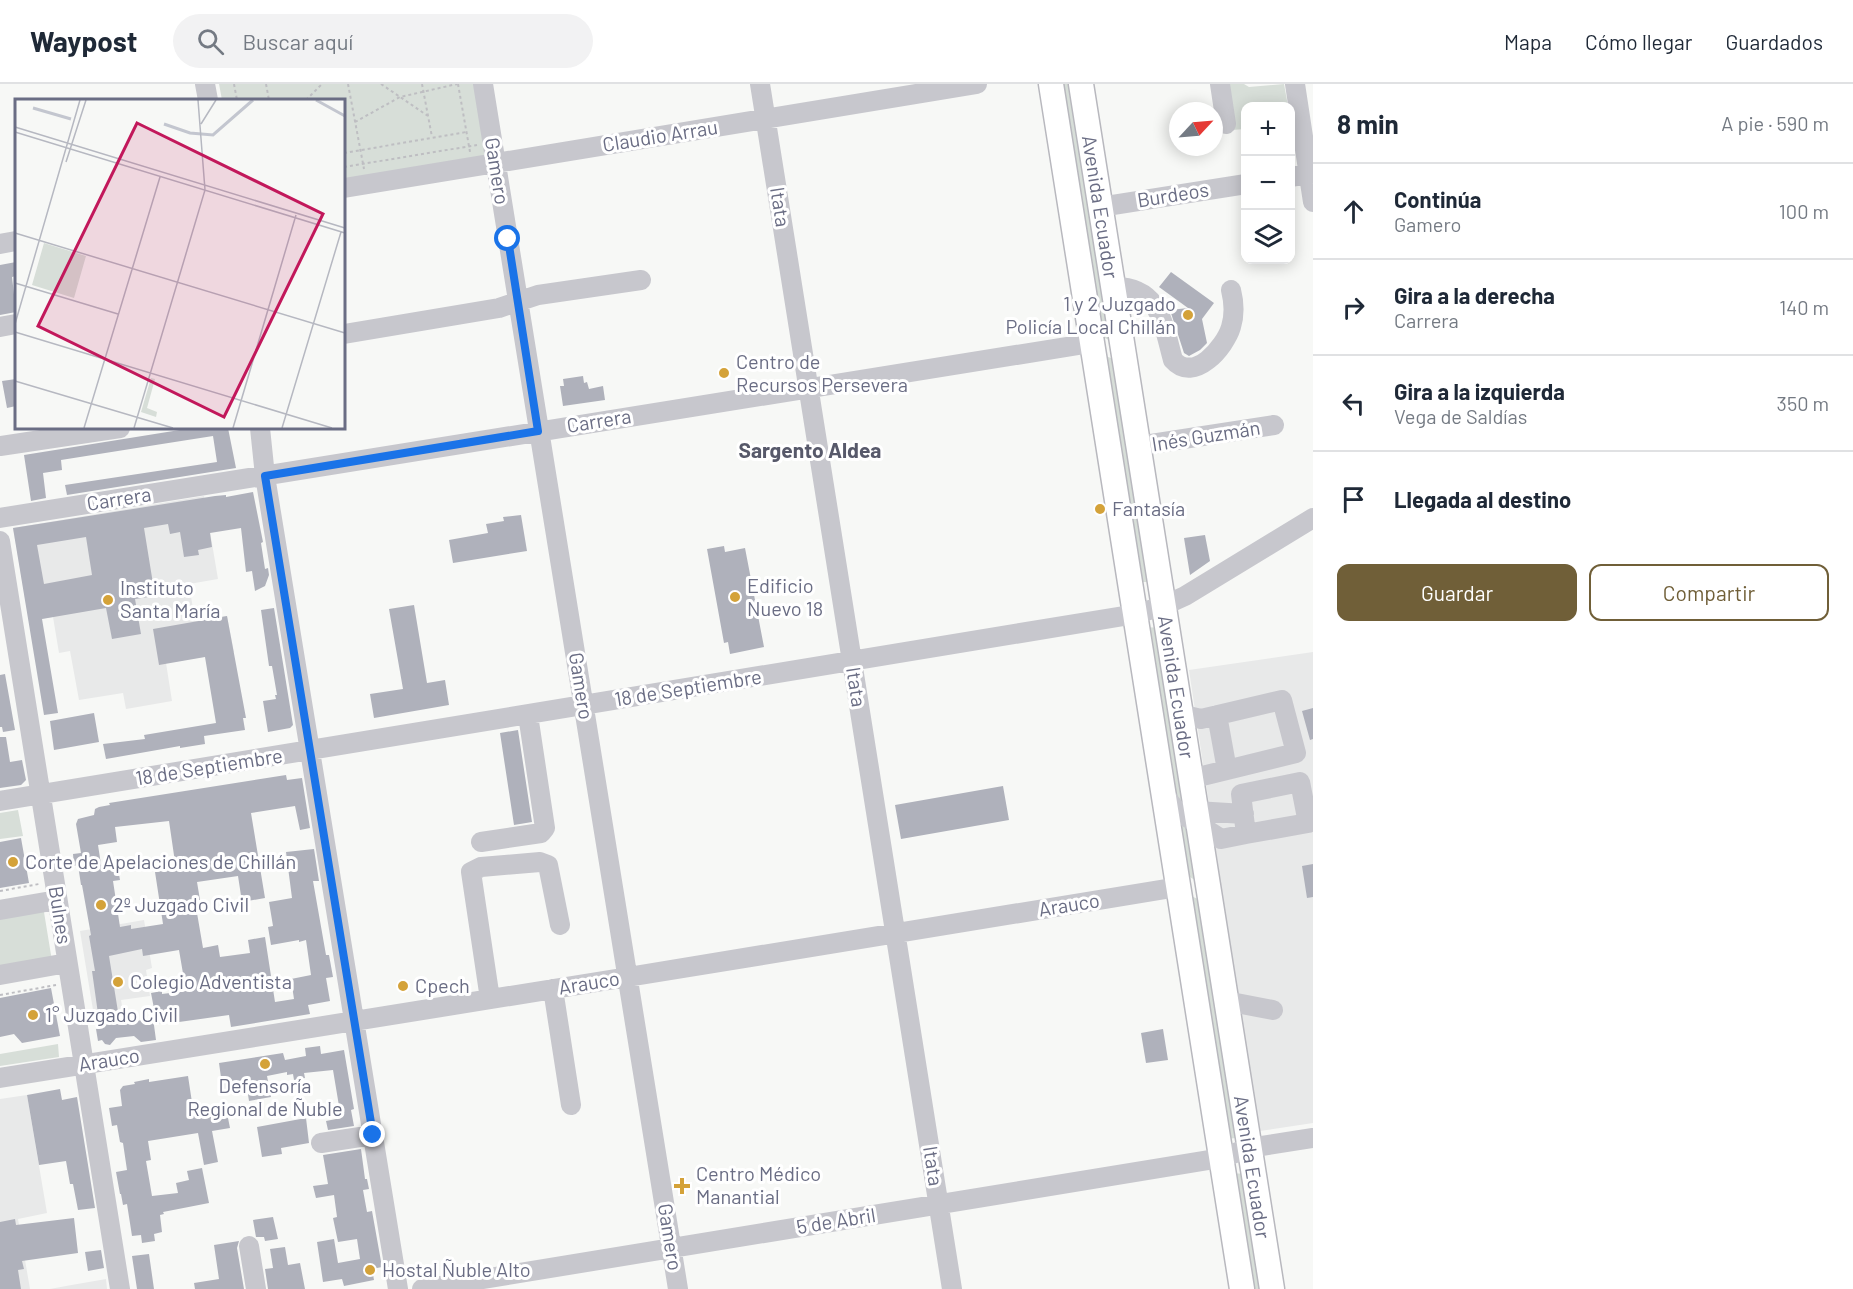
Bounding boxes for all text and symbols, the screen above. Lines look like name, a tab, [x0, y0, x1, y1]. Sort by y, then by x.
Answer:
search box	[173, 14, 593, 68]
text: Waypost	[30, 24, 137, 58]
icon: search	[194, 25, 227, 58]
text: Buscar aquí	[242, 28, 353, 54]
text: Mapa	[1504, 29, 1552, 54]
text: Cómo llegar	[1585, 29, 1692, 54]
text: Guardados	[1725, 29, 1823, 54]
inset map	[15, 99, 345, 429]
north arrow	[1169, 102, 1223, 156]
map controls	[1241, 102, 1295, 264]
button: +	[1241, 102, 1295, 156]
text: 8 min	[1337, 108, 1399, 139]
text: A pie · 590 m	[1721, 111, 1829, 135]
street label: Claudio Arrau	[601, 114, 719, 156]
street label: Avenida Ecuador	[1078, 133, 1124, 280]
street label: Gamero	[481, 136, 515, 206]
button: −	[1241, 156, 1295, 210]
street label: Burdeos	[1135, 177, 1210, 212]
street label: Itata	[766, 185, 796, 229]
text: Continúa	[1394, 186, 1481, 212]
icon: ahead	[1337, 195, 1370, 228]
text: 100 m	[1779, 199, 1829, 223]
button: layers	[1241, 210, 1295, 264]
text: Gamero	[1394, 212, 1461, 236]
route start	[494, 225, 520, 251]
text: Gira a la derecha	[1394, 282, 1555, 308]
place label: 1 y 2 Juzgado Policía Local Chillán	[1005, 291, 1176, 338]
icon: right	[1337, 291, 1370, 324]
text: 140 m	[1779, 295, 1829, 319]
marker: 1 y 2 Juzgado Policía Local Chillán	[1181, 308, 1195, 322]
text: Carrera	[1394, 308, 1459, 332]
place label: Centro de Recursos Persevera	[736, 349, 908, 396]
marker: Centro de Recursos Persevera	[717, 366, 731, 380]
text: Gira a la izquierda	[1394, 378, 1565, 404]
icon: left	[1337, 387, 1370, 420]
text: 350 m	[1777, 391, 1829, 415]
street label: Carrera	[565, 403, 633, 437]
text: Vega de Saldías	[1394, 404, 1527, 428]
street label: Inés Guzmán	[1150, 415, 1262, 455]
district label: Sargento Aldea	[739, 437, 881, 462]
street label: Carrera	[85, 481, 153, 515]
icon: arrive	[1337, 483, 1370, 516]
text: Llegada al destino	[1394, 486, 1571, 512]
place label: Fantasía	[1112, 496, 1185, 520]
marker: Fantasía	[1093, 502, 1107, 516]
button: Guardar	[1337, 564, 1577, 621]
button: Compartir	[1589, 564, 1829, 621]
place label: Edificio Nuevo 18	[747, 573, 823, 620]
place label: Instituto Santa María	[120, 575, 220, 622]
marker: Edificio Nuevo 18	[728, 590, 742, 604]
marker: Instituto Santa María	[101, 593, 115, 607]
street label: Avenida Ecuador	[1154, 613, 1200, 760]
street label: Gamero	[565, 651, 599, 721]
street label: 18 de Septiembre	[613, 664, 763, 710]
street label: Itata	[842, 665, 872, 709]
street label: 18 de Septiembre	[134, 743, 284, 789]
place label: Corte de Apelaciones de Chillán	[25, 849, 296, 873]
marker: Corte de Apelaciones de Chillán	[6, 855, 20, 869]
street label: Bulnes	[45, 884, 77, 946]
street label: Arauco	[1037, 887, 1101, 921]
place label: 2º Juzgado Civil	[113, 892, 249, 916]
marker: 2º Juzgado Civil	[94, 898, 108, 912]
street label: Arauco	[557, 965, 621, 999]
place label: Colegio Adventista	[130, 969, 292, 993]
place label: Cpech	[415, 973, 470, 997]
marker: Colegio Adventista	[111, 975, 125, 989]
marker: Cpech	[396, 979, 410, 993]
place label: 1° Juzgado Civil	[45, 1002, 178, 1026]
marker: 1° Juzgado Civil	[26, 1008, 40, 1022]
street label: Arauco	[77, 1042, 141, 1076]
marker: Defensoría Regional de Ñuble	[258, 1057, 272, 1071]
place label: Defensoría Regional de Ñuble	[187, 1073, 343, 1120]
street label: Avenida Ecuador	[1230, 1093, 1276, 1240]
route end	[359, 1121, 385, 1147]
street label: Itata	[919, 1144, 949, 1188]
place label: Centro Médico Manantial	[696, 1161, 821, 1208]
marker: Centro Médico Manantial	[673, 1177, 691, 1195]
street label: Gamero	[654, 1202, 688, 1272]
street label: 5 de Abril	[795, 1202, 877, 1238]
place label: Hostal Ñuble Alto	[382, 1257, 531, 1281]
marker: Hostal Ñuble Alto	[363, 1263, 377, 1277]

